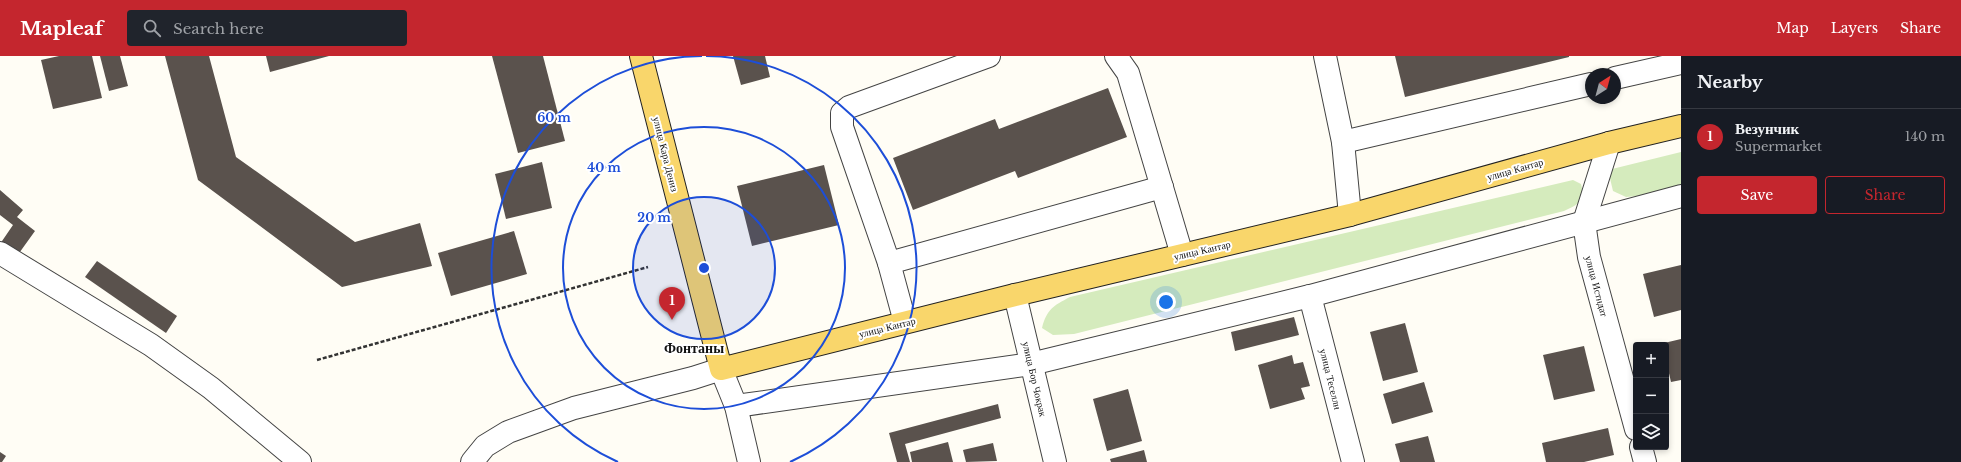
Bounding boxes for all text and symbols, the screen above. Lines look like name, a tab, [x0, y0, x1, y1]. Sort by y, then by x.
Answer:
search box	[127, 10, 407, 46]
text: Mapleaf	[20, 17, 103, 40]
icon: search	[141, 17, 163, 39]
text: Search here	[173, 19, 264, 38]
text: Map	[1776, 19, 1809, 37]
text: Layers	[1831, 19, 1878, 37]
text: Share	[1900, 19, 1941, 37]
north arrow	[1585, 68, 1621, 104]
text: Nearby	[1697, 72, 1763, 93]
text: 60 m	[537, 110, 572, 125]
street label: улица Кара Дениз	[650, 115, 681, 193]
text: Везунчик	[1735, 119, 1799, 138]
text: 1	[1707, 128, 1713, 145]
text: 140 m	[1905, 128, 1945, 145]
text: Supermarket	[1735, 138, 1822, 155]
street label: улица Кантар	[1486, 155, 1545, 184]
text: 40 m	[587, 160, 621, 175]
button: Save	[1697, 176, 1817, 214]
button: Share	[1825, 176, 1945, 214]
text: 20 m	[637, 210, 671, 225]
street label: улица Кантар	[1172, 238, 1232, 263]
street label: улица Истидат	[1582, 254, 1611, 319]
centre of rings	[697, 261, 711, 275]
pin: 1	[659, 287, 685, 320]
your location	[1156, 292, 1176, 312]
street label: улица Кантар	[857, 314, 917, 341]
district label: Фонтаны	[664, 339, 724, 357]
street label: улица Бор Чокрак	[1020, 340, 1050, 418]
map controls	[1633, 342, 1669, 450]
button: +	[1633, 342, 1669, 378]
street label: улица Теселли	[1317, 347, 1345, 412]
button: −	[1633, 378, 1669, 414]
button: layers	[1633, 414, 1669, 450]

